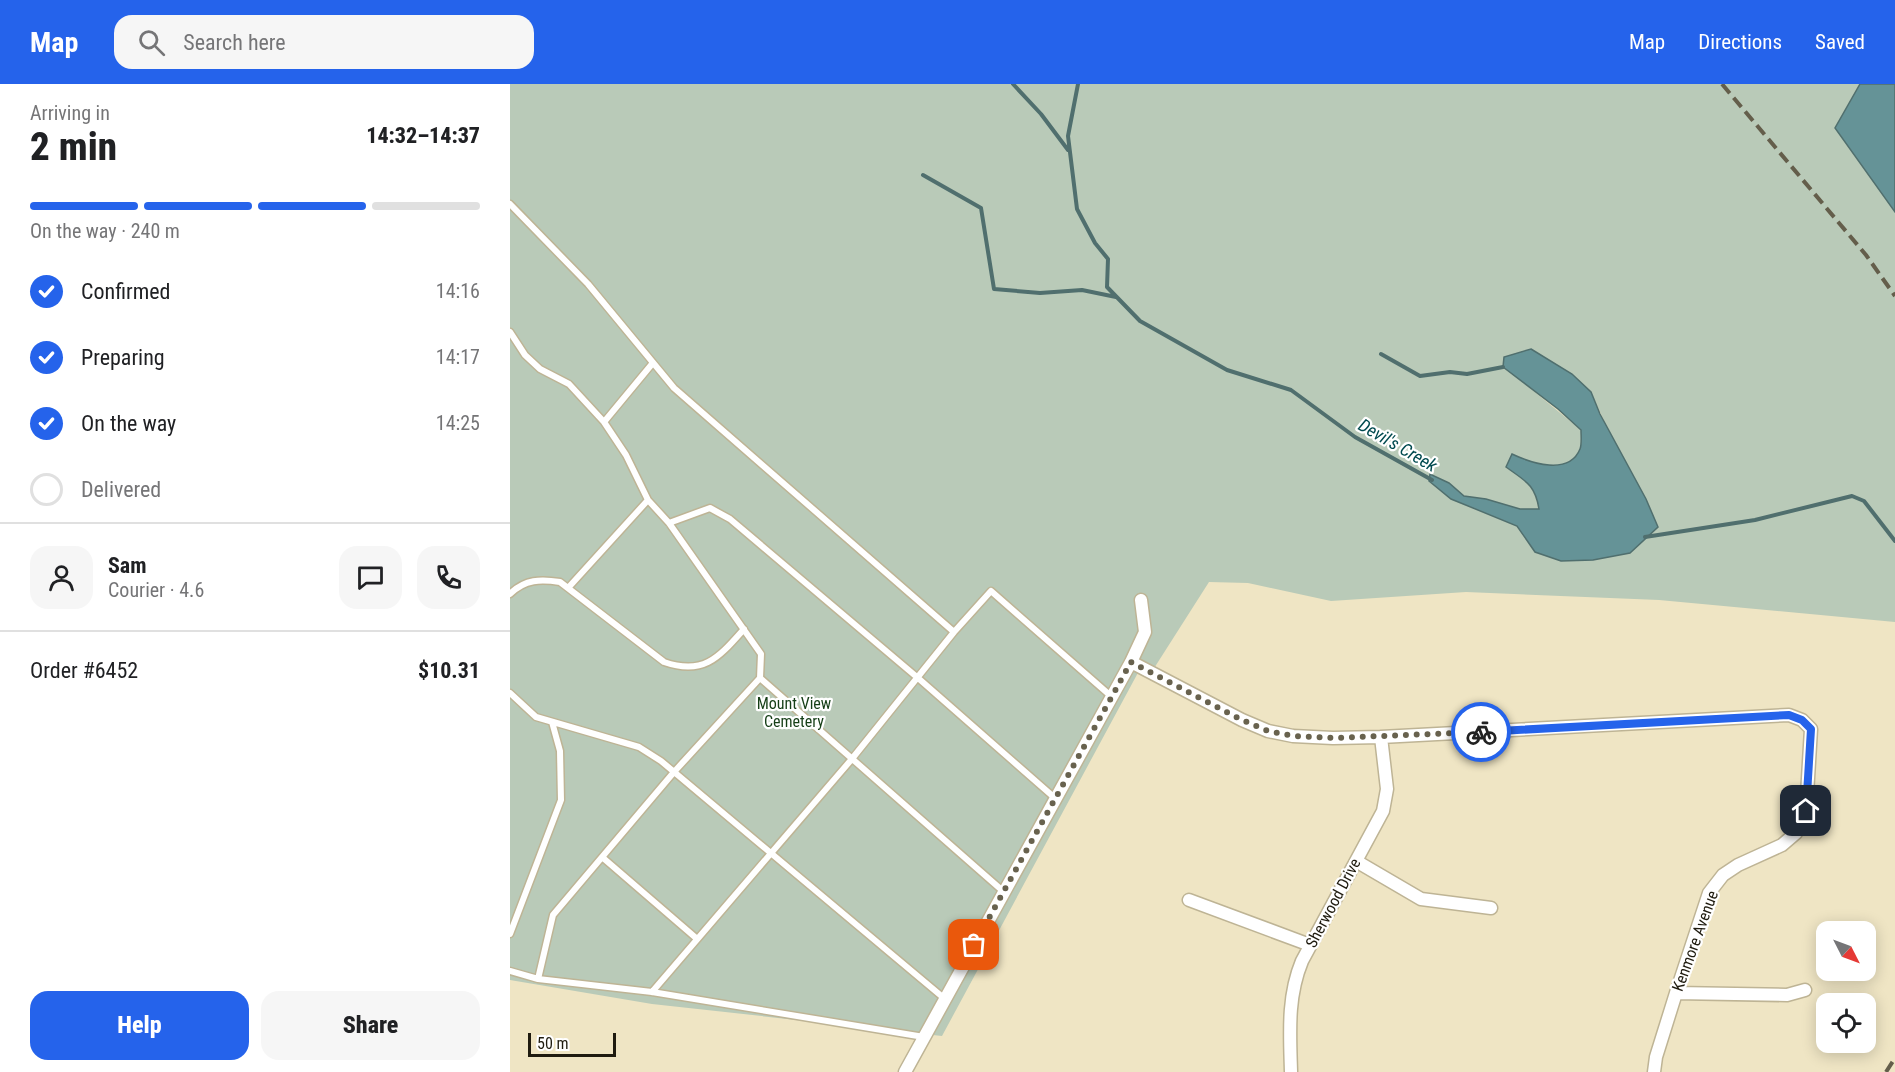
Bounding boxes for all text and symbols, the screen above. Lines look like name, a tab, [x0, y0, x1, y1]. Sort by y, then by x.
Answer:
search box	[114, 15, 534, 69]
text: Map	[30, 26, 78, 59]
icon: search	[135, 26, 168, 59]
text: Search here	[183, 30, 286, 55]
text: Map	[1629, 30, 1665, 54]
text: Directions	[1698, 30, 1782, 54]
text: Saved	[1815, 30, 1865, 54]
text: Arriving in	[30, 101, 110, 125]
text: 14:32–14:37	[366, 123, 480, 148]
text: 2 min	[30, 124, 117, 170]
text: On the way · 240 m	[30, 219, 180, 243]
icon: check	[30, 275, 63, 308]
text: Confirmed	[81, 279, 170, 304]
text: 14:16	[436, 279, 480, 303]
icon: check	[30, 341, 63, 374]
text: Preparing	[81, 345, 165, 370]
text: 14:17	[436, 345, 480, 369]
icon: check	[30, 407, 63, 440]
text: On the way	[81, 411, 176, 436]
text: 14:25	[436, 411, 480, 435]
water label: Devil's Creek	[1355, 414, 1442, 476]
text: Delivered	[81, 477, 161, 502]
button: person	[30, 546, 93, 609]
button: chat	[339, 546, 402, 609]
button: phone	[417, 546, 480, 609]
text: Sam	[108, 553, 147, 578]
text: Courier · 4.6	[108, 578, 204, 602]
text: Order #6452	[30, 658, 138, 683]
text: $10.31	[418, 658, 480, 683]
park label: Mount View Cemetery	[757, 694, 831, 731]
courier	[1451, 702, 1511, 762]
icon: bike	[1465, 716, 1498, 749]
pin	[1780, 785, 1831, 836]
icon: home	[1789, 794, 1822, 827]
street label: Sherwood Drive	[1301, 855, 1365, 951]
street label: Kenmore Avenue	[1668, 888, 1722, 994]
pin	[948, 919, 999, 970]
north arrow	[1816, 921, 1876, 981]
map controls	[1816, 921, 1876, 1053]
icon: bag	[957, 928, 990, 961]
button: Help	[30, 991, 249, 1060]
button: Share	[261, 991, 480, 1060]
button: locate	[1816, 993, 1876, 1053]
scale bar	[528, 1030, 616, 1058]
text: 50 m	[537, 1034, 569, 1053]

